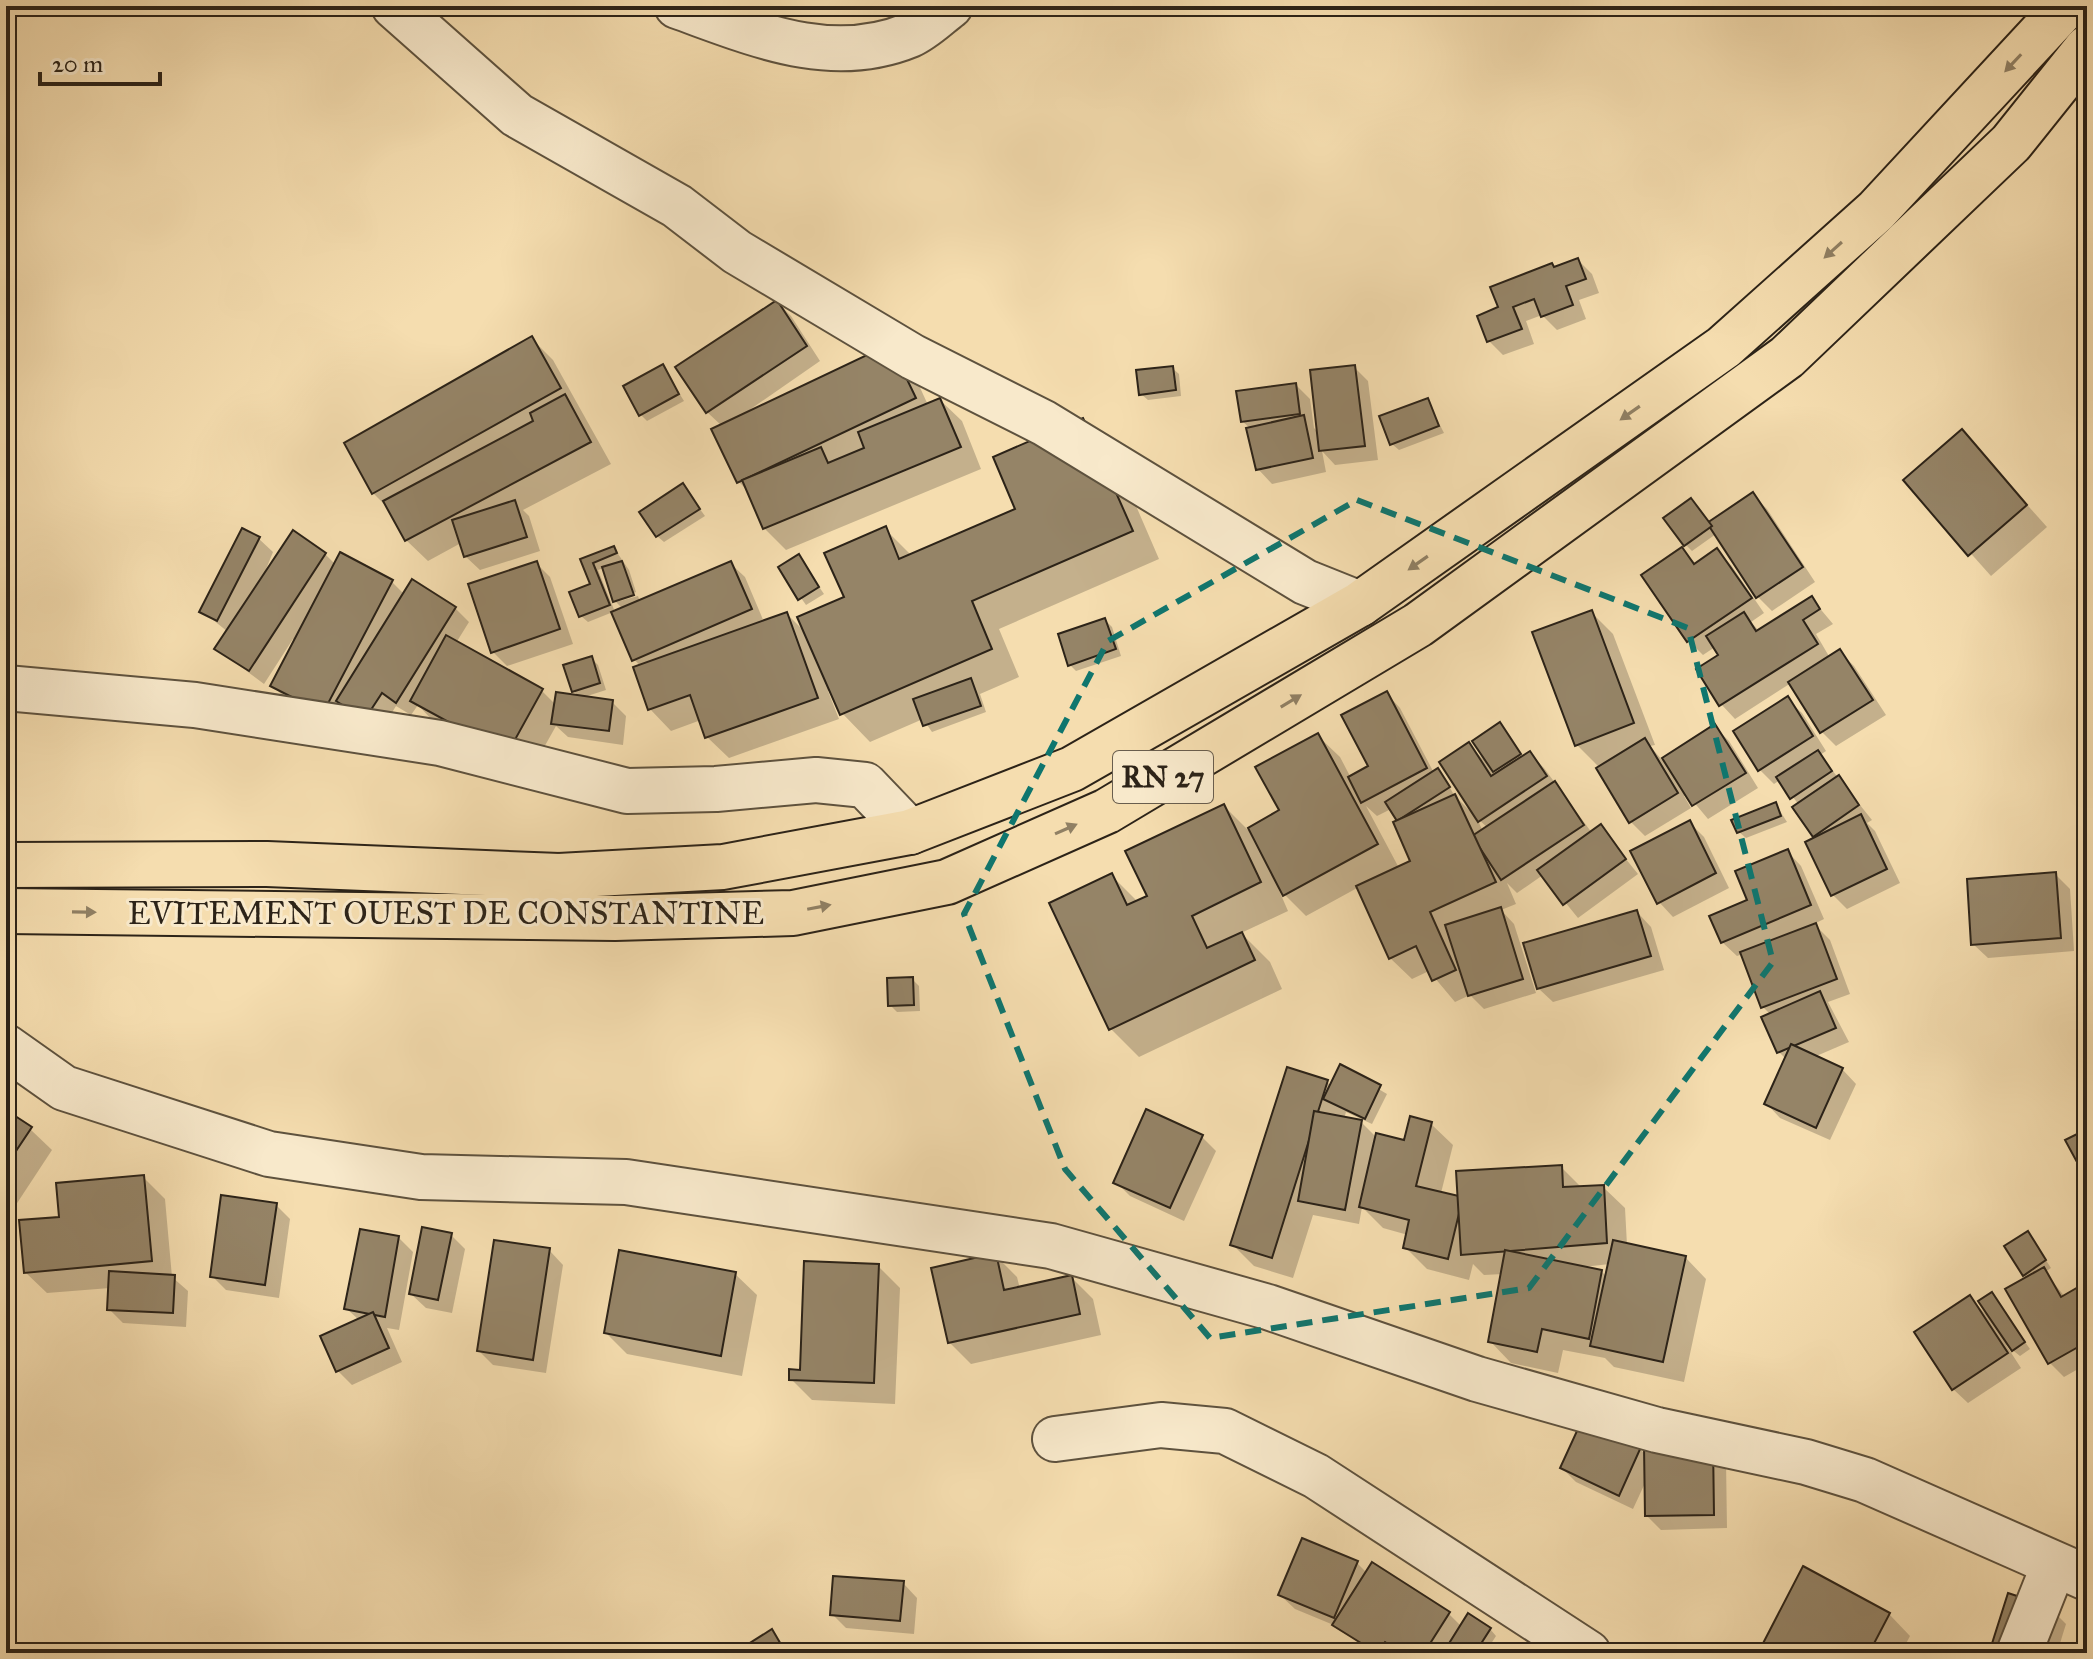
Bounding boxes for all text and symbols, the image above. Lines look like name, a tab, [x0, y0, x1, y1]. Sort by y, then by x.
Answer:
scale bar	[40, 36, 160, 86]
text: 20 m	[52, 49, 103, 79]
one-way arrow	[2004, 54, 2022, 73]
one-way arrow	[1823, 241, 1842, 259]
one-way arrow	[1620, 405, 1641, 420]
one-way arrow	[1407, 555, 1428, 570]
one-way arrow	[1280, 694, 1302, 708]
road number: RN 27	[1113, 751, 1213, 803]
one-way arrow	[1054, 822, 1078, 836]
street label: EVITEMENT OUEST DE CONSTANTINE	[128, 894, 764, 933]
one-way arrow	[807, 901, 832, 913]
one-way arrow	[72, 906, 97, 918]

